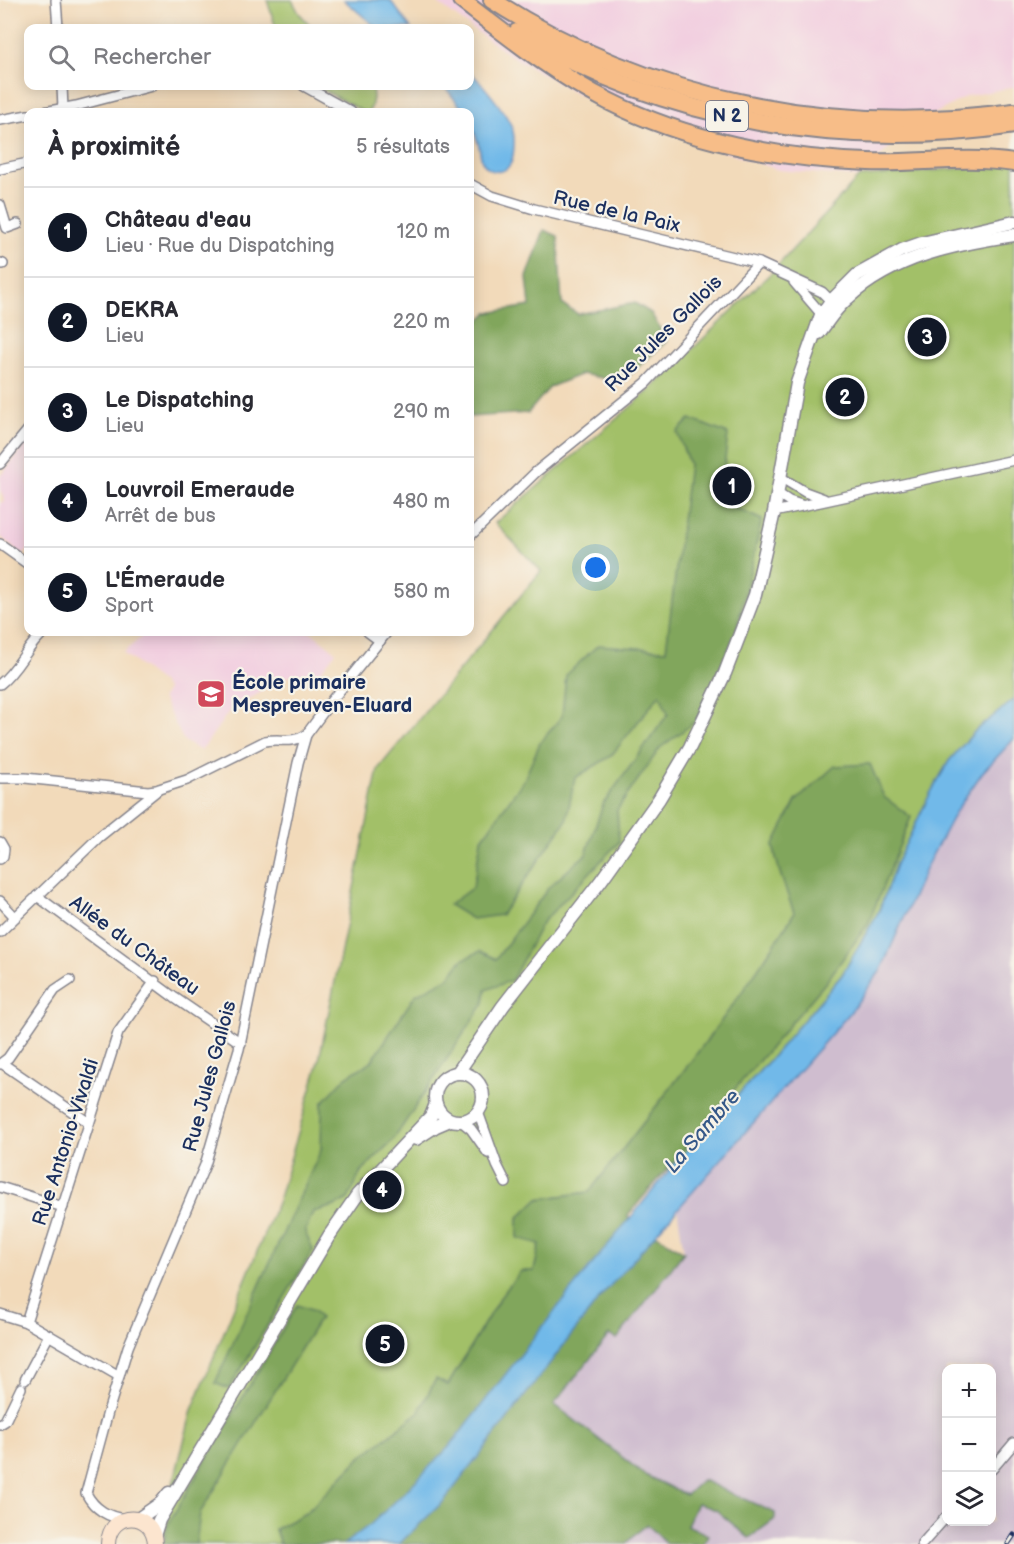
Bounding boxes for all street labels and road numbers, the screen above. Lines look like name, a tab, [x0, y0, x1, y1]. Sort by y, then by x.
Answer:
road number: N 2	[706, 101, 748, 131]
street label: Rue de la Paix	[551, 186, 683, 238]
street label: Rue Jules Gallois	[600, 270, 727, 397]
street label: Allée du Château	[65, 891, 204, 1001]
street label: Rue Jules Gallois	[178, 998, 242, 1155]
street label: Rue Antonio-Vivaldi	[28, 1056, 104, 1229]

